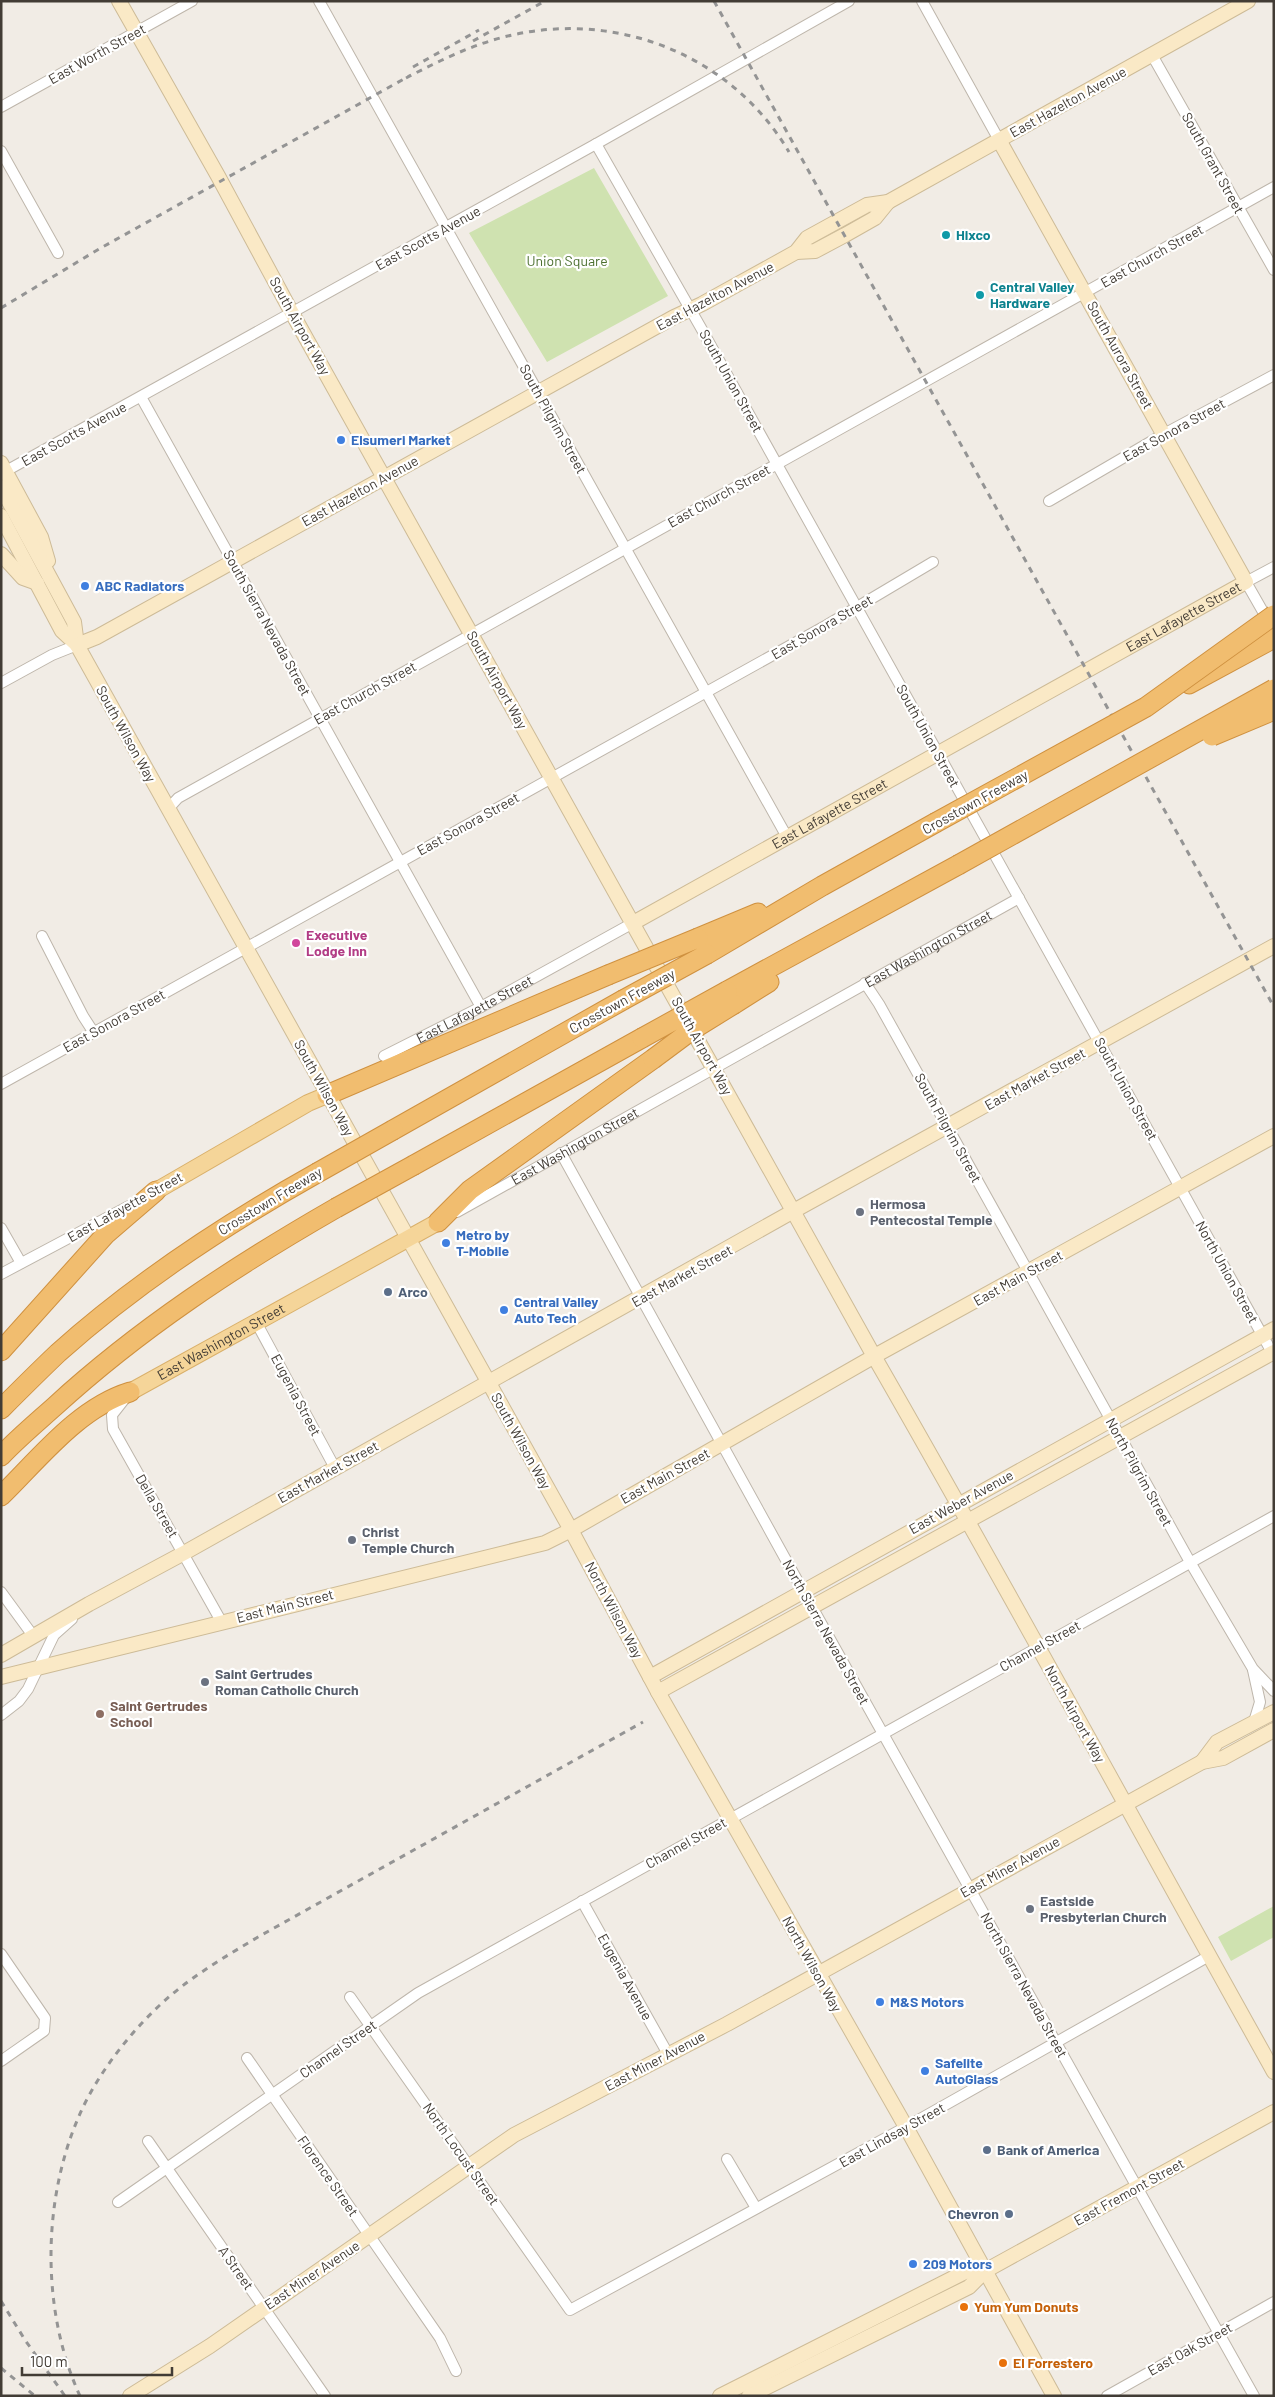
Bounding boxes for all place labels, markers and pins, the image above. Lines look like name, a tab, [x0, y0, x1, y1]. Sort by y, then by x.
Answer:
place label: Hixco	[956, 226, 991, 243]
marker: Hixco	[940, 229, 952, 241]
place label: Central Valley Hardware	[990, 278, 1074, 311]
marker: Central Valley Hardware	[974, 289, 986, 301]
place label: Elsumeri Market	[351, 431, 451, 448]
marker: Elsumeri Market	[335, 434, 347, 446]
place label: ABC Radiators	[95, 577, 184, 594]
marker: ABC Radiators	[79, 580, 91, 592]
place label: Executive Lodge Inn	[306, 926, 368, 959]
marker: Executive Lodge Inn	[290, 937, 302, 949]
place label: Hermosa Pentecostal Temple	[870, 1195, 993, 1228]
marker: Hermosa Pentecostal Temple	[854, 1206, 866, 1218]
place label: Metro by T-Mobile	[456, 1226, 509, 1259]
marker: Metro by T-Mobile	[440, 1237, 452, 1249]
place label: Arco	[398, 1283, 428, 1300]
marker: Arco	[382, 1286, 394, 1298]
place label: Central Valley Auto Tech	[514, 1293, 598, 1326]
marker: Central Valley Auto Tech	[498, 1304, 510, 1316]
place label: Christ Temple Church	[362, 1523, 454, 1556]
marker: Christ Temple Church	[346, 1534, 358, 1546]
place label: Saint Gertrudes Roman Catholic Church	[215, 1665, 359, 1698]
marker: Saint Gertrudes Roman Catholic Church	[199, 1676, 211, 1688]
place label: Saint Gertrudes School	[110, 1697, 207, 1730]
marker: Saint Gertrudes School	[94, 1708, 106, 1720]
place label: Eastside Presbyterian Church	[1040, 1892, 1167, 1925]
marker: Eastside Presbyterian Church	[1024, 1903, 1036, 1915]
place label: M&S Motors	[890, 1993, 964, 2010]
marker: M&S Motors	[874, 1996, 886, 2008]
place label: Safelite AutoGlass	[935, 2054, 998, 2087]
marker: Safelite AutoGlass	[919, 2065, 931, 2077]
place label: Bank of America	[997, 2141, 1099, 2158]
marker: Bank of America	[981, 2144, 993, 2156]
place label: Chevron	[948, 2205, 999, 2222]
marker: Chevron	[1003, 2208, 1015, 2220]
place label: 209 Motors	[923, 2255, 992, 2272]
marker: 209 Motors	[907, 2258, 919, 2270]
place label: Yum Yum Donuts	[974, 2298, 1078, 2315]
marker: Yum Yum Donuts	[958, 2301, 970, 2313]
place label: El Forrestero	[1013, 2354, 1093, 2371]
marker: El Forrestero	[997, 2357, 1009, 2369]

